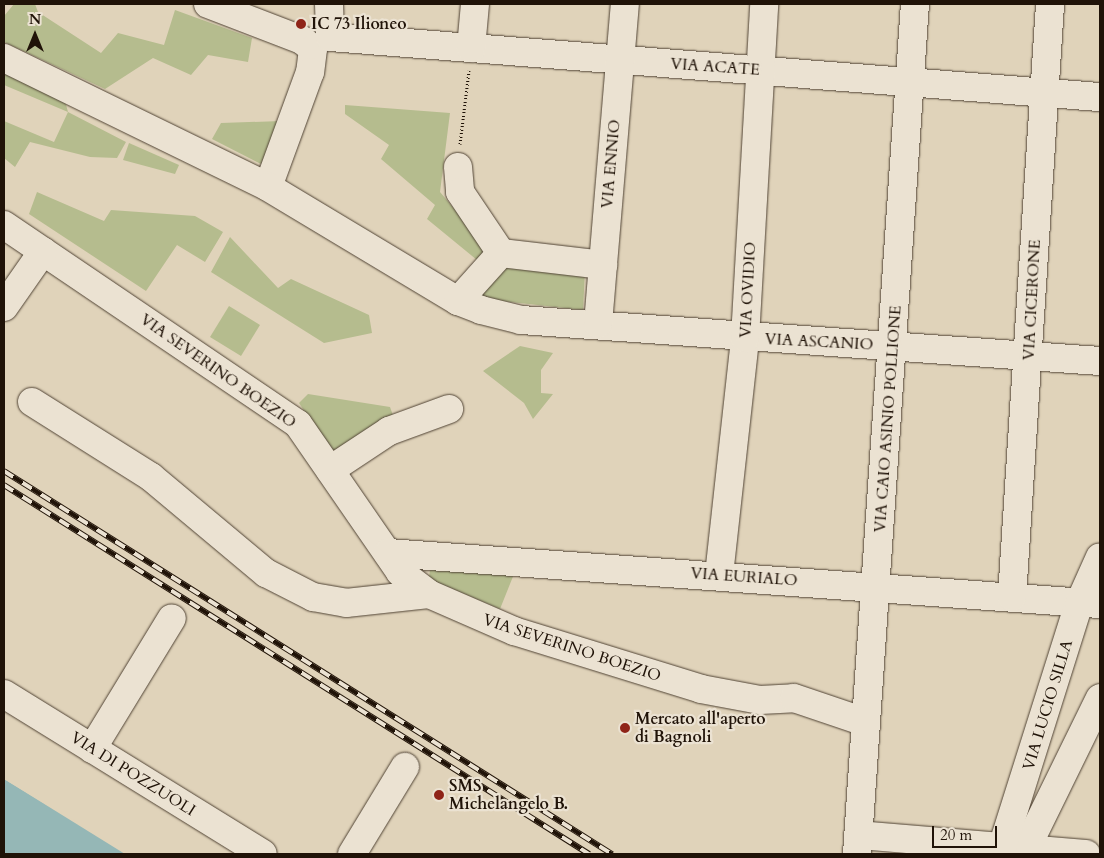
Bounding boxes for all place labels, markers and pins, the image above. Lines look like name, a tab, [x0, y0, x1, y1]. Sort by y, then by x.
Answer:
place label: IC 73 Ilioneo	[311, 14, 407, 34]
marker: IC 73 Ilioneo	[295, 18, 307, 30]
place label: Mercato all'aperto di Bagnoli	[635, 709, 766, 747]
marker: Mercato all'aperto di Bagnoli	[619, 722, 631, 734]
place label: SMS Michelangelo B.	[449, 776, 568, 814]
marker: SMS Michelangelo B.	[433, 789, 445, 801]

